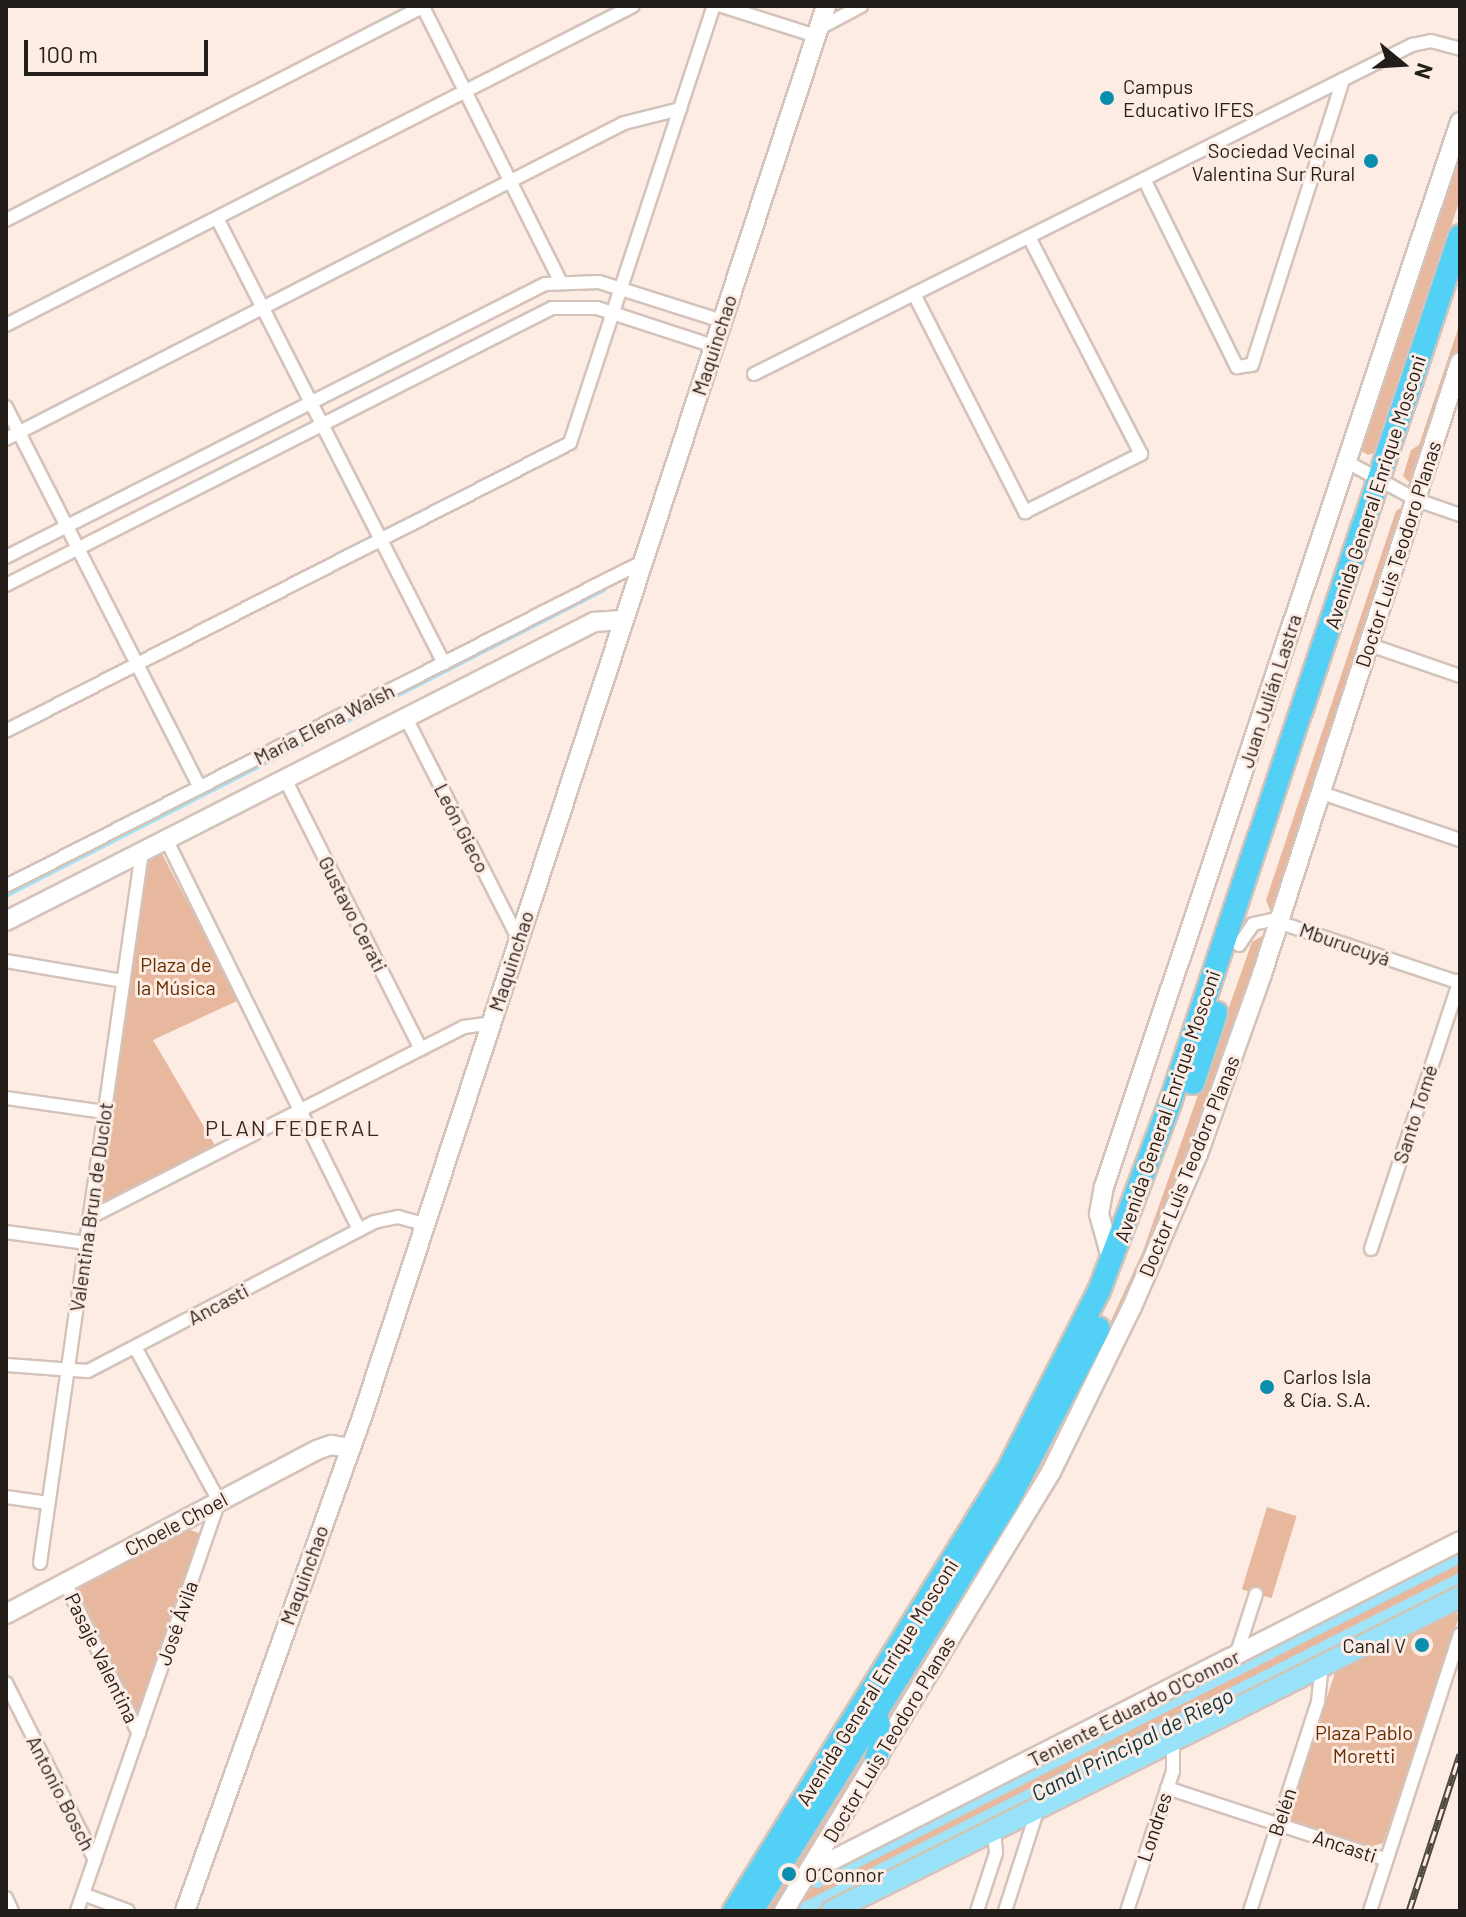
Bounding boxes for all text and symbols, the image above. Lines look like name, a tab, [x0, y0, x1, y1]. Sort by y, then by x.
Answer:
scale bar	[28, 24, 212, 74]
north arrow	[1362, 24, 1442, 104]
text: 100 m	[38, 39, 98, 68]
text: N	[1410, 60, 1439, 82]
place label: Campus Educativo IFES	[1123, 74, 1254, 121]
marker: Campus Educativo IFES	[1098, 89, 1116, 107]
place label: Sociedad Vecinal Valentina Sur Rural	[1192, 138, 1355, 185]
marker: Sociedad Vecinal Valentina Sur Rural	[1362, 152, 1380, 170]
street label: Maquinchao	[686, 292, 742, 398]
street label: Avenida General Enrique Mosconi	[1319, 352, 1431, 632]
street label: Doctor Luis Teodoro Planas	[1350, 438, 1446, 670]
street label: Juan Julián Lastra	[1234, 611, 1306, 771]
street label: María Elena Walsh	[250, 678, 398, 770]
street label: León Gieco	[429, 779, 495, 877]
street label: Gustavo Cerati	[314, 852, 392, 976]
street label: Maquinchao	[483, 908, 539, 1014]
street label: Mburucuyá	[1297, 917, 1393, 971]
park label: Plaza de la Música	[136, 953, 216, 1000]
street label: Avenida General Enrique Mosconi	[1109, 967, 1225, 1245]
street label: Doctor Luis Teodoro Planas	[1134, 1052, 1244, 1280]
street label: Santo Tomé	[1388, 1062, 1442, 1166]
street label: Valentina Brun de Duclot	[64, 1101, 118, 1313]
district label: PLAN FEDERAL	[205, 1115, 381, 1141]
street label: Ancasti	[184, 1278, 252, 1330]
place label: Carlos Isla & Cía. S.A.	[1283, 1364, 1371, 1411]
marker: Carlos Isla & Cía. S.A.	[1258, 1378, 1276, 1396]
street label: Choele Choel	[121, 1487, 231, 1561]
street label: Maquinchao	[275, 1522, 333, 1628]
street label: Avenida General Enrique Mosconi	[791, 1554, 963, 1810]
street label: José Ávila	[151, 1578, 203, 1668]
street label: Pasaje Valentina	[60, 1589, 144, 1727]
street label: Doctor Luis Teodoro Planas	[818, 1632, 960, 1846]
place label: Canal V	[1342, 1633, 1406, 1657]
marker: Canal V	[1413, 1636, 1431, 1654]
street label: Teniente Eduardo O'Connor	[1024, 1644, 1244, 1772]
water label: Canal Principal de Riego	[1027, 1682, 1237, 1806]
park label: Plaza Pablo Moretti	[1315, 1720, 1413, 1767]
street label: Antonio Bosch	[22, 1731, 100, 1855]
street label: Belén	[1263, 1785, 1301, 1839]
street label: Londres	[1132, 1789, 1176, 1865]
street label: Ancasti	[1310, 1824, 1380, 1868]
place label: O´Connor	[805, 1862, 884, 1886]
marker: O´Connor	[780, 1865, 798, 1883]

